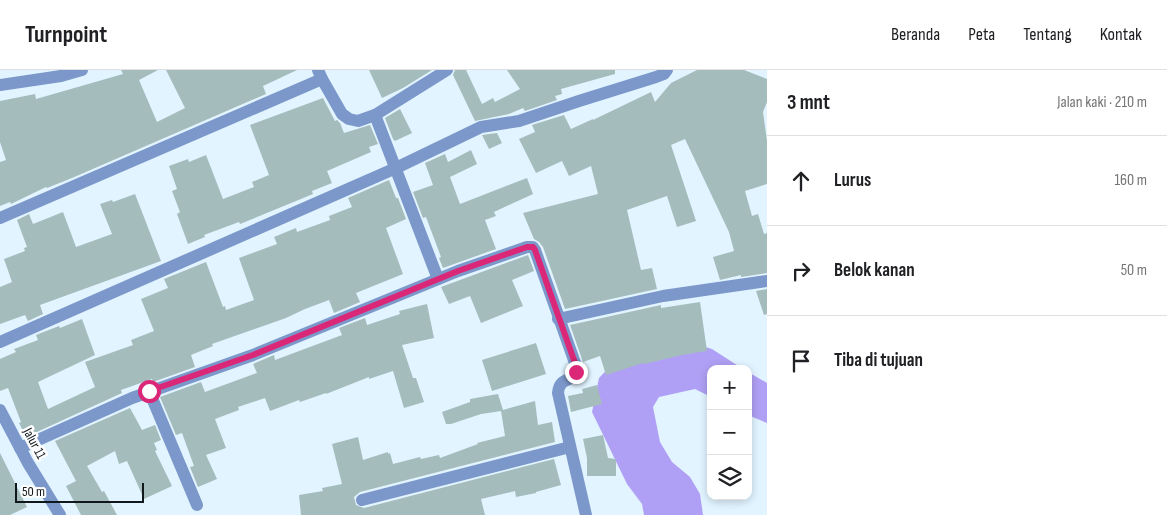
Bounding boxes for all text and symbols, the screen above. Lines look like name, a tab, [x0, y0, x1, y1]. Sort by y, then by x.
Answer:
text: Turnpoint	[25, 20, 107, 49]
text: Beranda	[891, 24, 940, 45]
text: Peta	[968, 24, 995, 45]
text: Tentang	[1023, 24, 1072, 45]
text: Kontak	[1100, 24, 1142, 45]
text: 3 mnt	[787, 90, 830, 115]
text: Jalan kaki · 210 m	[1057, 93, 1147, 112]
icon: ahead	[787, 167, 815, 195]
text: Lurus	[834, 169, 871, 192]
text: 160 m	[1114, 171, 1147, 190]
icon: right	[787, 257, 815, 285]
text: Belok kanan	[834, 259, 915, 282]
text: 50 m	[1121, 261, 1147, 280]
icon: arrive	[787, 347, 815, 375]
text: Tiba di tujuan	[834, 349, 923, 372]
route end	[565, 361, 588, 384]
map controls	[707, 365, 752, 500]
button: +	[707, 365, 752, 410]
route start	[138, 380, 161, 403]
button: −	[707, 410, 752, 455]
street label: Jalur 11	[19, 424, 50, 462]
button: layers	[707, 455, 752, 500]
scale bar	[15, 480, 144, 503]
text: 50 m	[22, 483, 45, 500]

